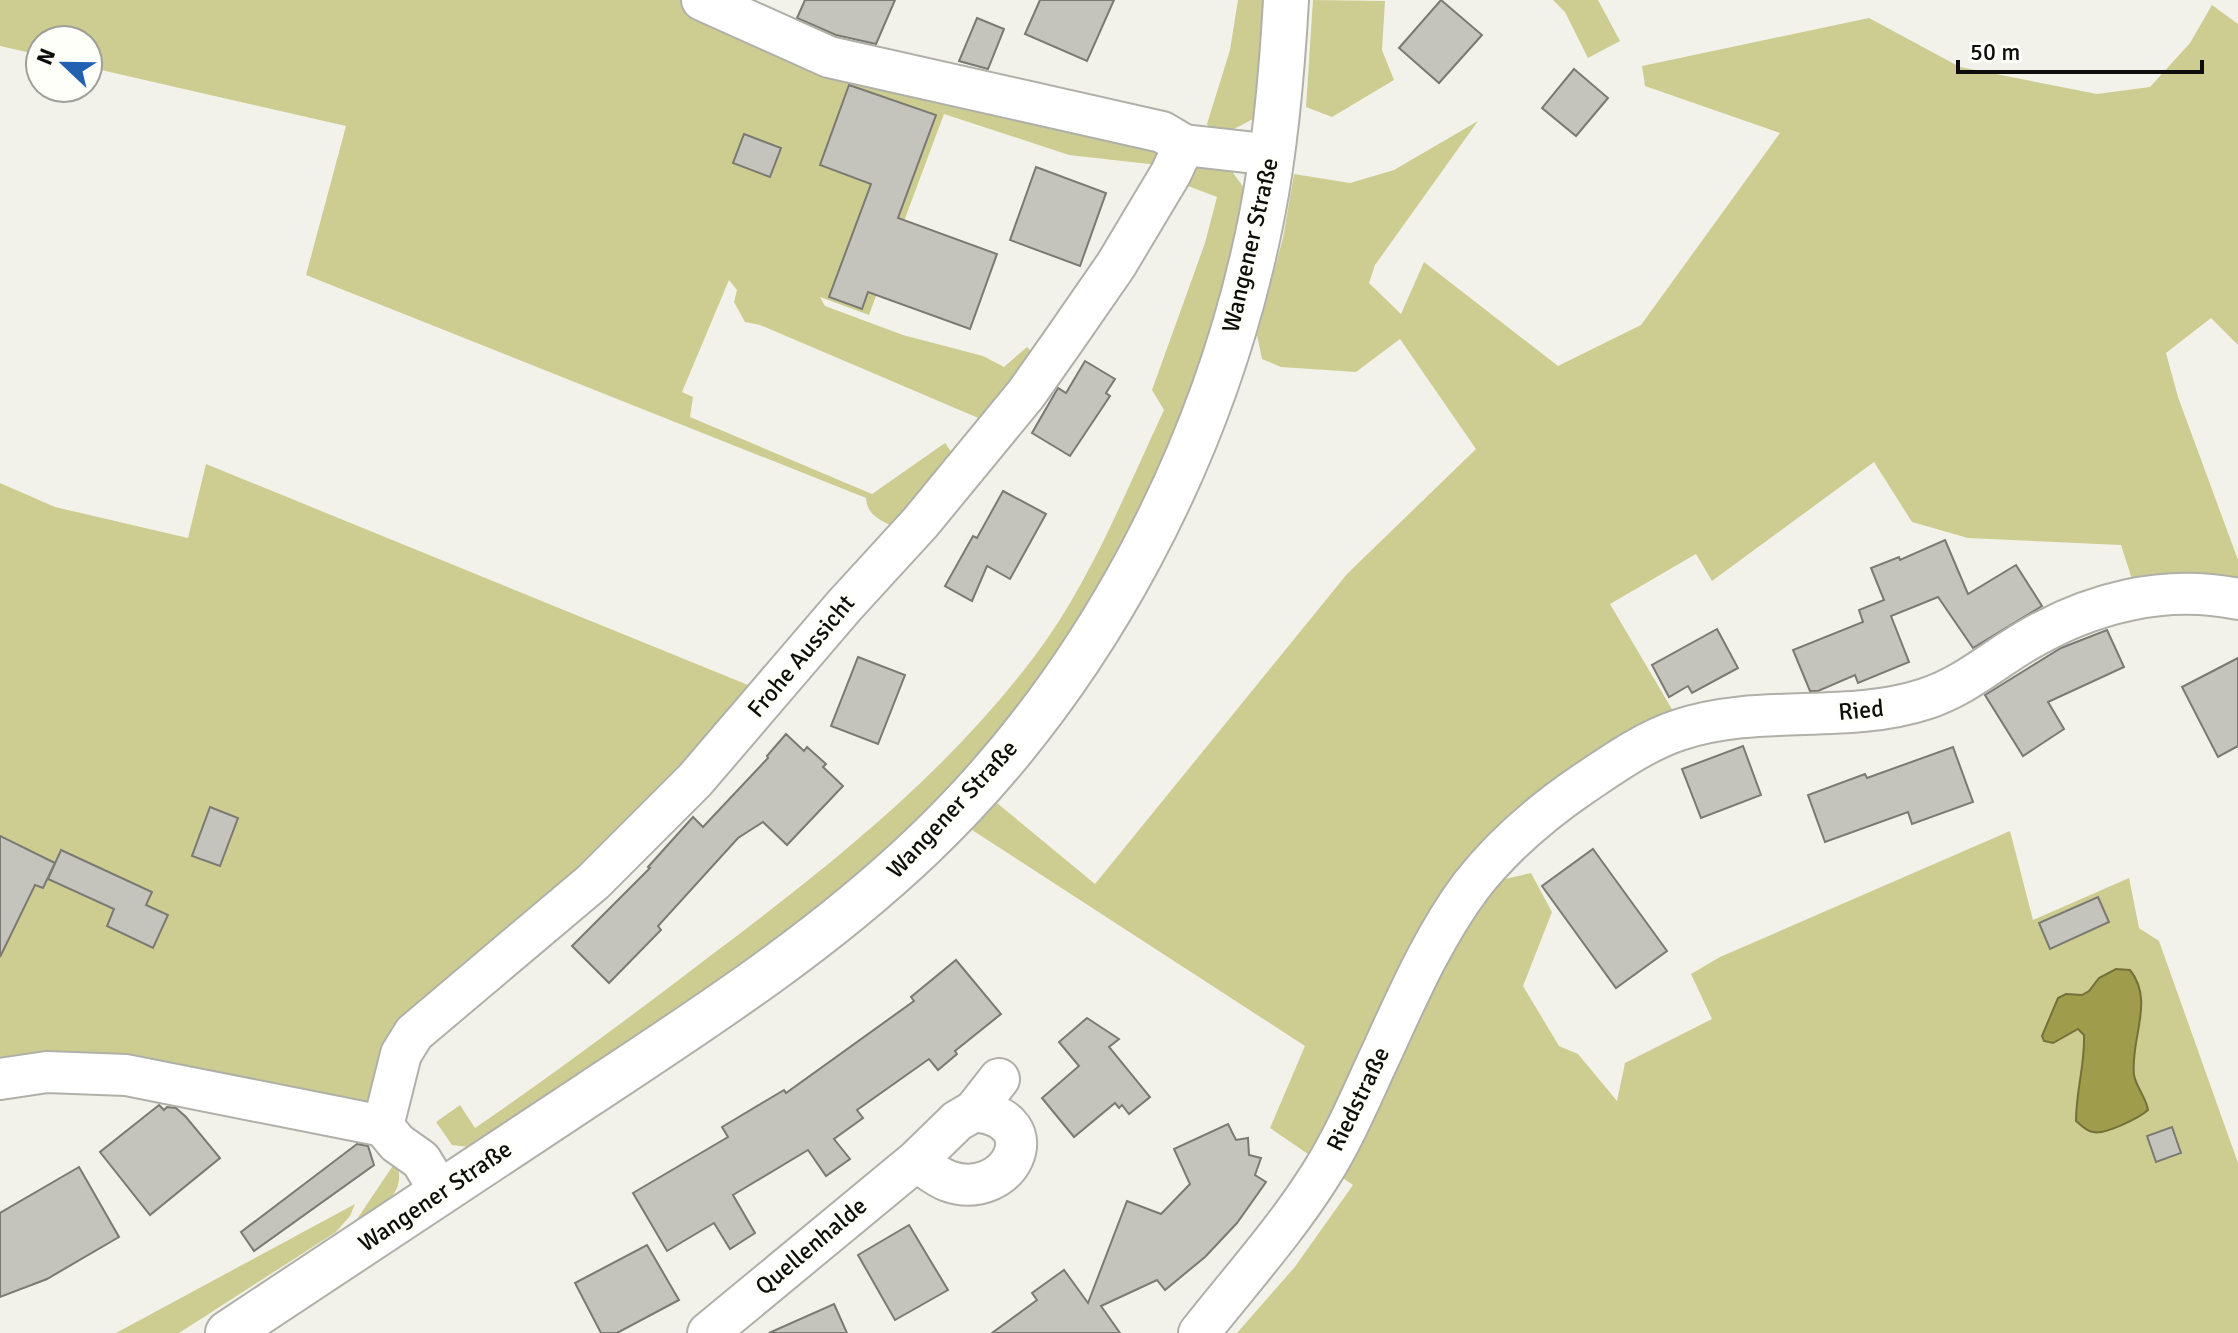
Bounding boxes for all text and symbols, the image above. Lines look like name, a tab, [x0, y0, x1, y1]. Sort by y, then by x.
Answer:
north arrow	[24, 24, 104, 104]
scale bar	[1958, 24, 2202, 74]
text: 50 m	[1970, 37, 2020, 67]
text: N	[31, 45, 61, 69]
street label: Wangener Straße	[1215, 155, 1285, 335]
street label: Frohe Aussicht	[741, 588, 861, 724]
street label: Ried	[1837, 693, 1885, 727]
street label: Wangener Straße	[880, 734, 1024, 884]
street label: Riedstraße	[1320, 1042, 1396, 1156]
street label: Wangener Straße	[353, 1134, 517, 1258]
street label: Quellenhalde	[749, 1191, 873, 1301]

